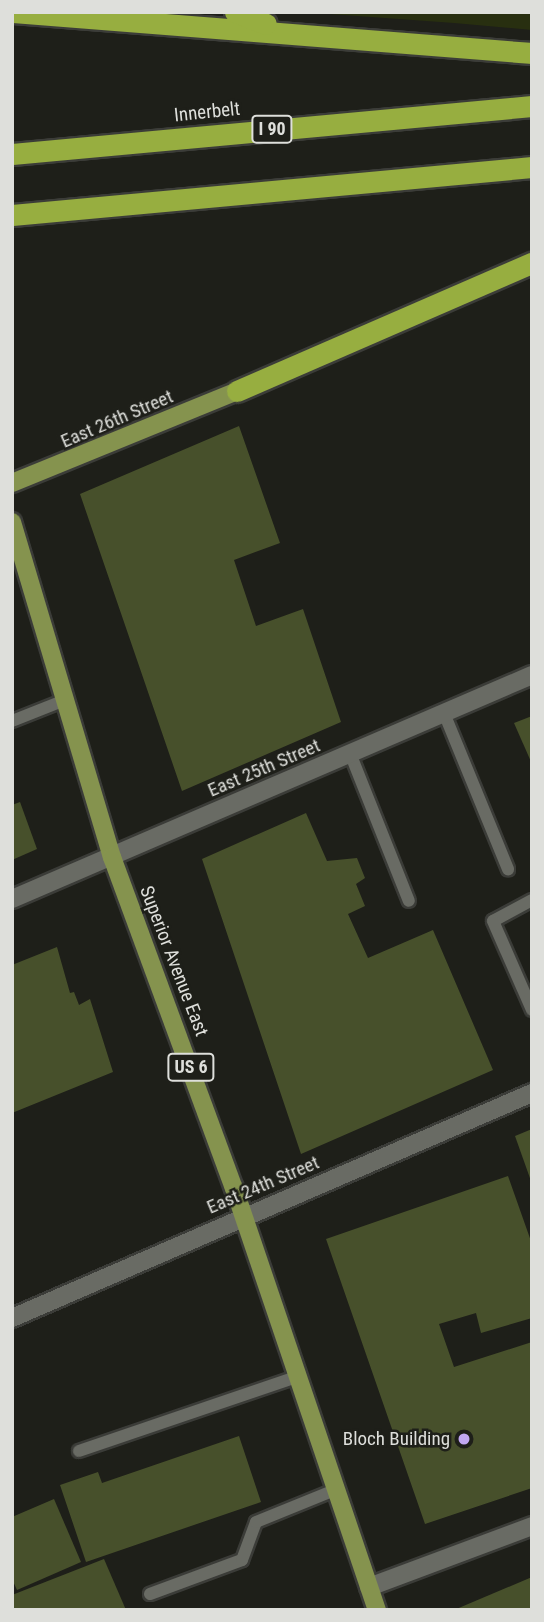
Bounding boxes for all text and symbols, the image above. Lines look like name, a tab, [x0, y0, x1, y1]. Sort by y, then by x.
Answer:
street label: Innerbelt	[173, 97, 241, 127]
road number: I 90	[251, 114, 293, 144]
street label: East 26th Street	[57, 385, 177, 453]
street label: East 25th Street	[204, 734, 324, 802]
street label: Superior Avenue East	[135, 883, 213, 1039]
road number: US 6	[166, 1052, 216, 1082]
street label: East 24th Street	[203, 1151, 323, 1219]
place label: Bloch Building	[343, 1428, 450, 1450]
marker: Bloch Building	[456, 1431, 472, 1447]

